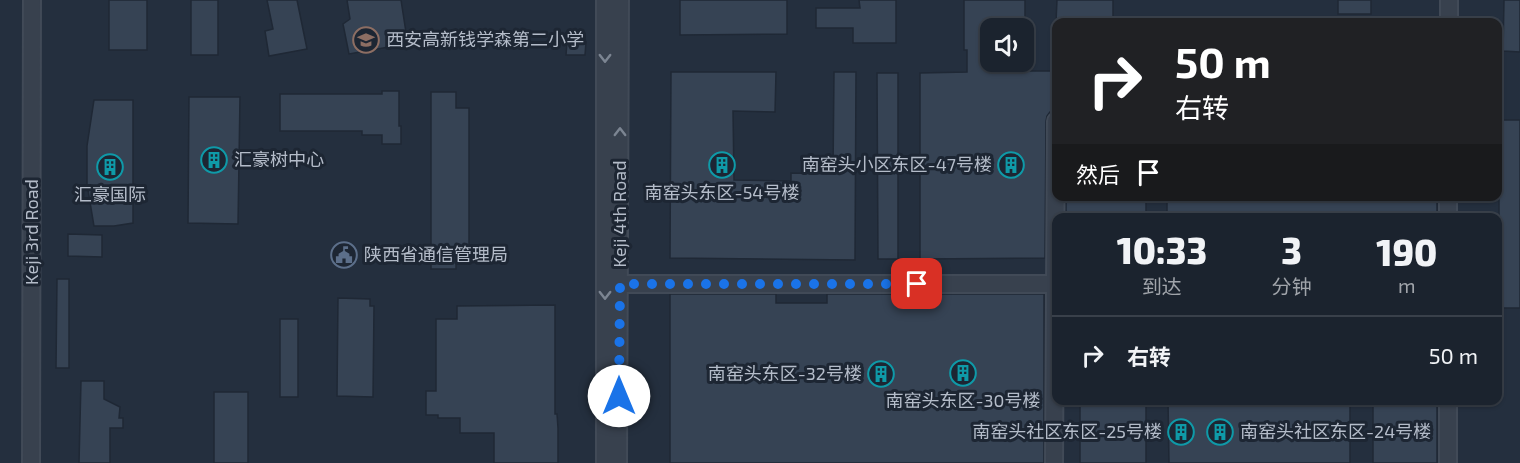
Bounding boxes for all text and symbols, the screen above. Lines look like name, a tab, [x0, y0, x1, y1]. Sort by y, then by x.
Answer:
map controls	[980, 18, 1034, 72]
button: sound	[980, 18, 1034, 72]
school or university icon: 西安高新钱学森第二小学	[351, 25, 381, 55]
place label: 西安高新钱学森第二小学	[386, 28, 584, 50]
text: 50 m	[1175, 36, 1271, 86]
icon: right	[1076, 42, 1154, 120]
one-way arrow	[599, 54, 611, 63]
text: 右转	[1175, 91, 1229, 123]
one-way arrow	[614, 127, 626, 136]
building icon: 汇豪树中心	[199, 145, 229, 175]
place label: 汇豪树中心	[234, 148, 324, 170]
building icon: 南窑头东区-54号楼	[707, 150, 737, 180]
building icon: 南窑头小区东区-47号楼	[996, 150, 1026, 180]
building icon: 汇豪国际	[95, 152, 125, 182]
place label: 南窑头小区东区-47号楼	[802, 153, 992, 175]
icon: arrive	[1132, 156, 1165, 189]
street label: Keji 4th Road	[608, 161, 630, 267]
text: 然后	[1076, 161, 1120, 187]
street label: Keji 3rd Road	[20, 179, 42, 285]
place label: 南窑头东区-54号楼	[645, 181, 799, 203]
place label: 汇豪国际	[74, 183, 146, 205]
text: 10:33	[1117, 228, 1207, 271]
text: 3	[1281, 228, 1302, 271]
text: 190	[1376, 230, 1437, 273]
public building icon: 陕西省通信管理局	[329, 240, 359, 270]
place label: 陕西省通信管理局	[364, 243, 508, 265]
pin	[891, 258, 942, 309]
icon: arrive	[900, 267, 933, 300]
text: m	[1398, 273, 1416, 297]
text: 到达	[1142, 274, 1182, 298]
text: 分钟	[1272, 274, 1312, 298]
one-way arrow	[599, 291, 611, 300]
icon: right	[1076, 339, 1109, 372]
text: 50 m	[1429, 342, 1478, 368]
text: 右转	[1127, 343, 1171, 369]
building icon: 南窑头东区-30号楼	[948, 358, 978, 388]
building icon: 南窑头东区-32号楼	[866, 359, 896, 389]
place label: 南窑头东区-32号楼	[708, 362, 862, 384]
position arrow	[587, 364, 651, 428]
place label: 南窑头东区-30号楼	[886, 389, 1040, 411]
building icon: 南窑头社区东区-25号楼	[1166, 417, 1196, 447]
building icon: 南窑头社区东区-24号楼	[1205, 417, 1235, 447]
place label: 南窑头社区东区-25号楼	[972, 420, 1162, 442]
place label: 南窑头社区东区-24号楼	[1240, 420, 1431, 442]

